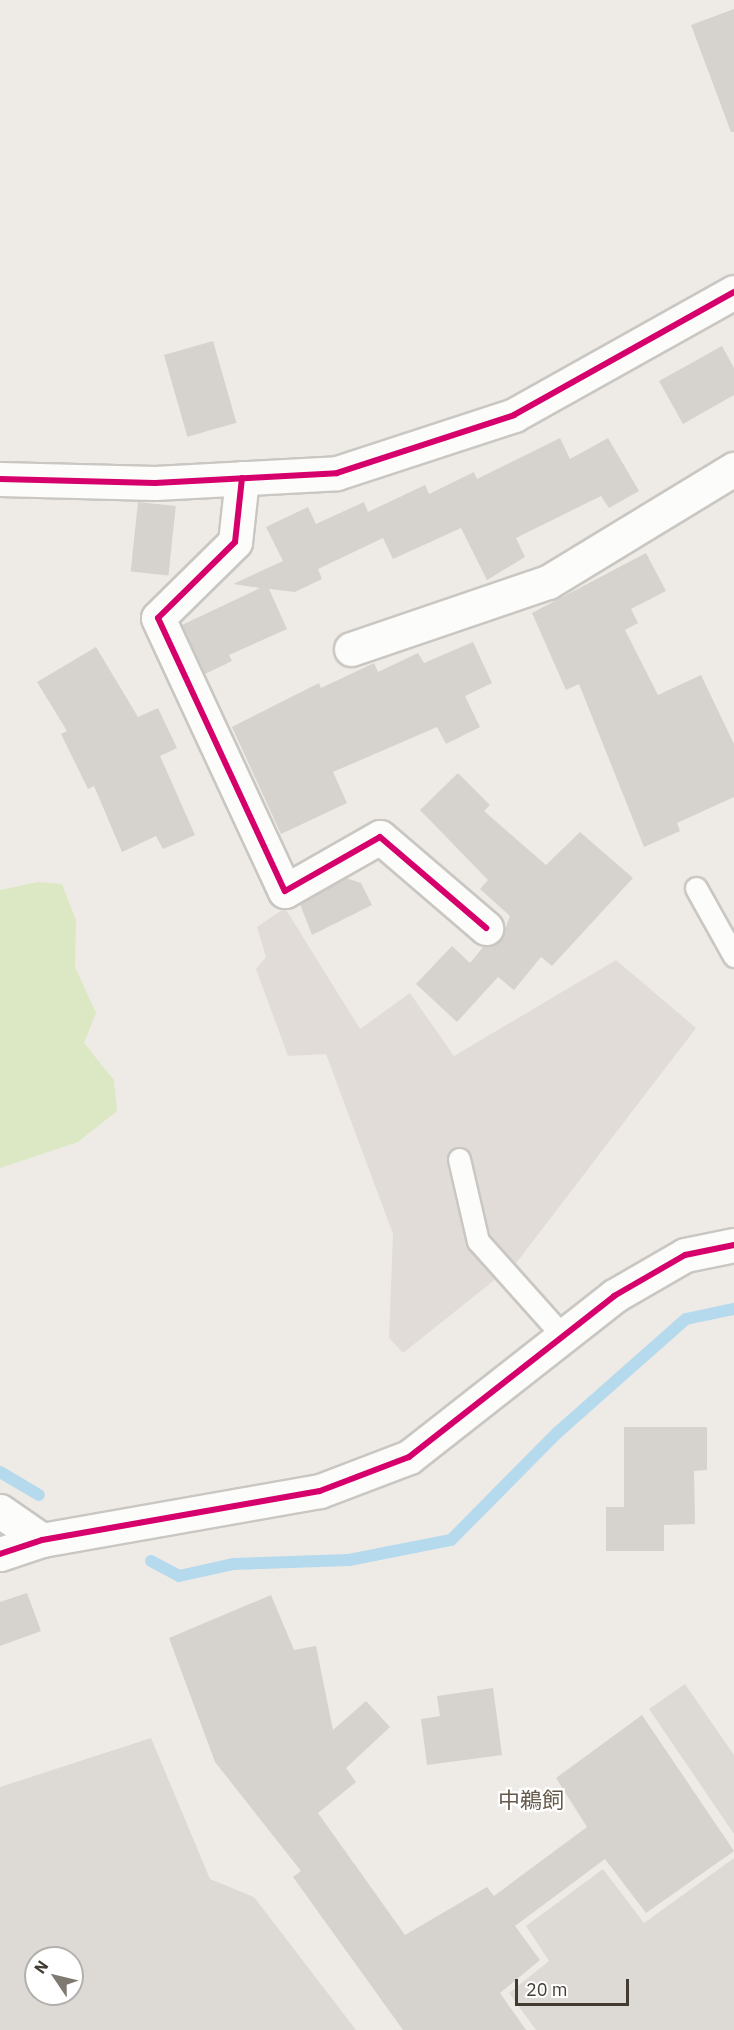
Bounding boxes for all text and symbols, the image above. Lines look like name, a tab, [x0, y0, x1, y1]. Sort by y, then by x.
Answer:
district label: 中鵜飼	[498, 1787, 564, 1813]
north arrow	[24, 1946, 84, 2006]
text: N	[29, 1956, 52, 1977]
scale bar	[518, 1967, 632, 2005]
text: 20 m	[526, 1978, 568, 2001]

